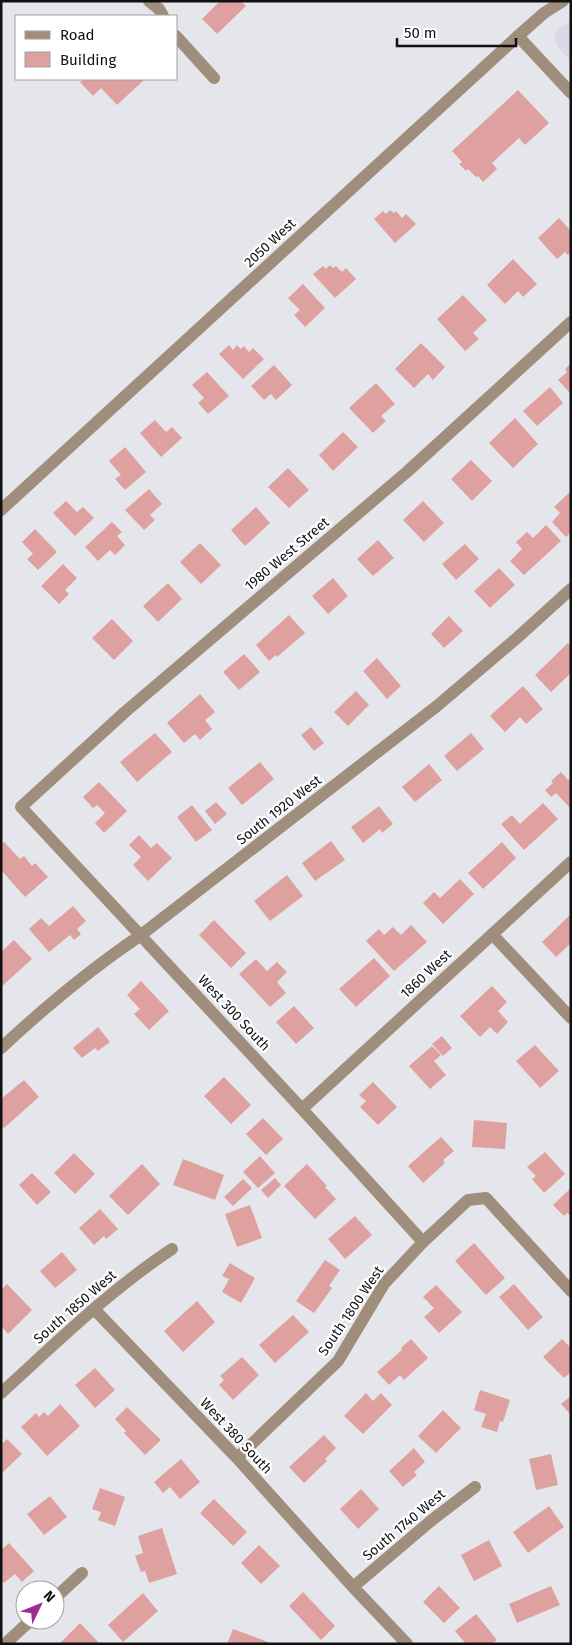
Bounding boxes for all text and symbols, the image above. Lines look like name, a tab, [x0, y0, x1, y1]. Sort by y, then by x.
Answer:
legend	[15, 15, 178, 80]
scale bar	[397, 15, 516, 47]
text: 50 m	[404, 24, 437, 42]
text: Road	[60, 26, 95, 44]
text: Building	[60, 51, 116, 69]
street label: 2050 West	[241, 214, 300, 271]
street label: 1980 West Street	[241, 513, 333, 594]
street label: South 1920 West	[233, 771, 326, 848]
street label: 1860 West	[397, 946, 456, 1002]
street label: West 300 South	[194, 971, 274, 1055]
street label: South 1800 West	[315, 1262, 388, 1359]
street label: South 1850 West	[30, 1266, 120, 1347]
street label: West 380 South	[196, 1394, 276, 1478]
street label: South 1740 West	[359, 1485, 449, 1564]
north arrow	[15, 1580, 65, 1630]
text: N	[40, 1587, 59, 1606]

